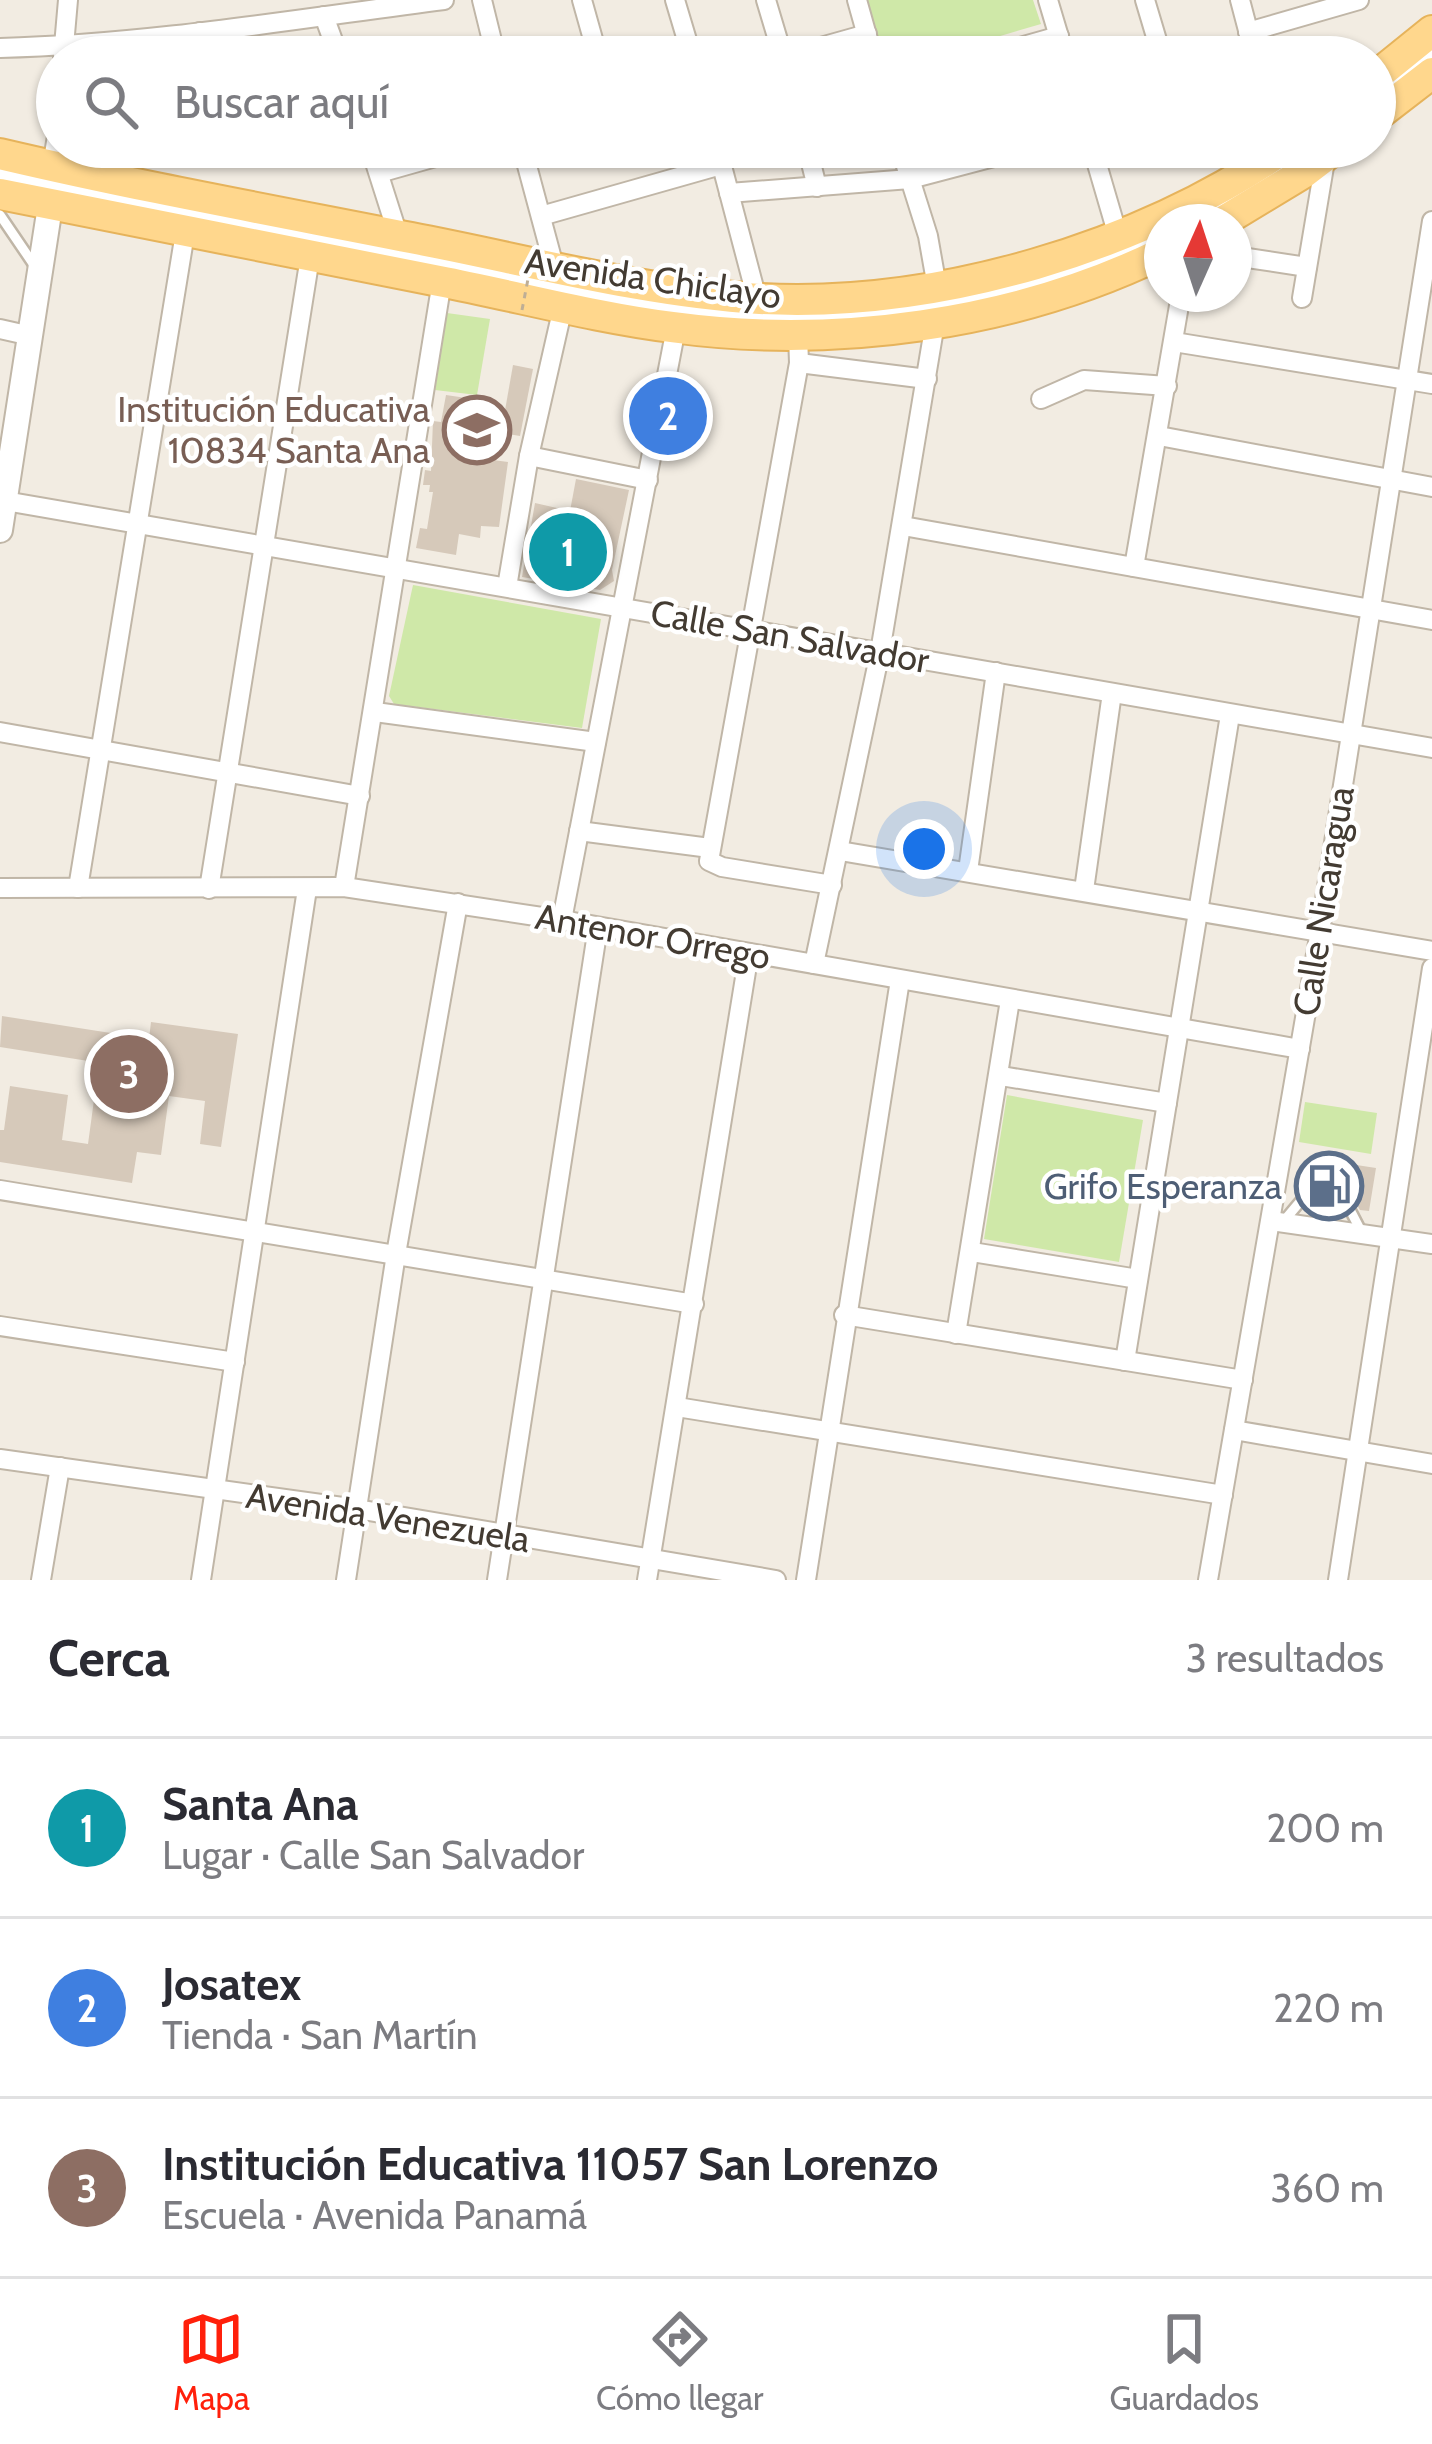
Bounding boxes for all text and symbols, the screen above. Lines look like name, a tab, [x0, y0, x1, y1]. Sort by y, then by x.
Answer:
search box	[36, 36, 1396, 168]
icon: search	[78, 69, 144, 135]
text: Buscar aquí	[174, 75, 389, 129]
north arrow	[1144, 204, 1252, 312]
street label: Avenida Chiclayo	[522, 238, 784, 318]
pin: 2	[629, 371, 707, 461]
place label: Institución Educativa 10834 Santa Ana	[117, 387, 430, 472]
school or university icon: Institución Educativa 10834 Santa Ana	[442, 395, 512, 465]
pin: 1	[529, 507, 607, 597]
street label: Calle San Salvador	[647, 590, 933, 682]
street label: Calle Nicaragua	[1283, 783, 1363, 1019]
your location	[894, 819, 954, 879]
street label: Antenor Orrego	[532, 894, 774, 978]
pin: 3	[90, 1029, 168, 1119]
fuel station icon: Grifo Esperanza	[1294, 1151, 1364, 1221]
place label: Grifo Esperanza	[1044, 1164, 1282, 1208]
street label: Avenida Venezuela	[243, 1473, 533, 1561]
text: Cerca	[48, 1627, 170, 1689]
text: 3 resultados	[1186, 1634, 1384, 1682]
text: Santa Ana	[162, 1777, 358, 1831]
text: 1	[80, 1804, 94, 1852]
text: 200 m	[1266, 1804, 1384, 1852]
text: Lugar · Calle San Salvador	[162, 1831, 584, 1879]
text: Josatex	[162, 1957, 301, 2011]
text: 2	[77, 1984, 97, 2032]
text: 220 m	[1273, 1984, 1384, 2032]
text: Tienda · San Martín	[162, 2011, 477, 2059]
text: Institución Educativa 11057 San Lorenzo	[162, 2137, 938, 2191]
text: 3	[76, 2164, 98, 2212]
text: 360 m	[1271, 2164, 1384, 2212]
text: Escuela · Avenida Panamá	[162, 2191, 587, 2239]
tab: Mapa	[173, 2306, 250, 2418]
tab: Cómo llegar	[596, 2306, 763, 2418]
tab: Guardados	[1110, 2306, 1259, 2418]

